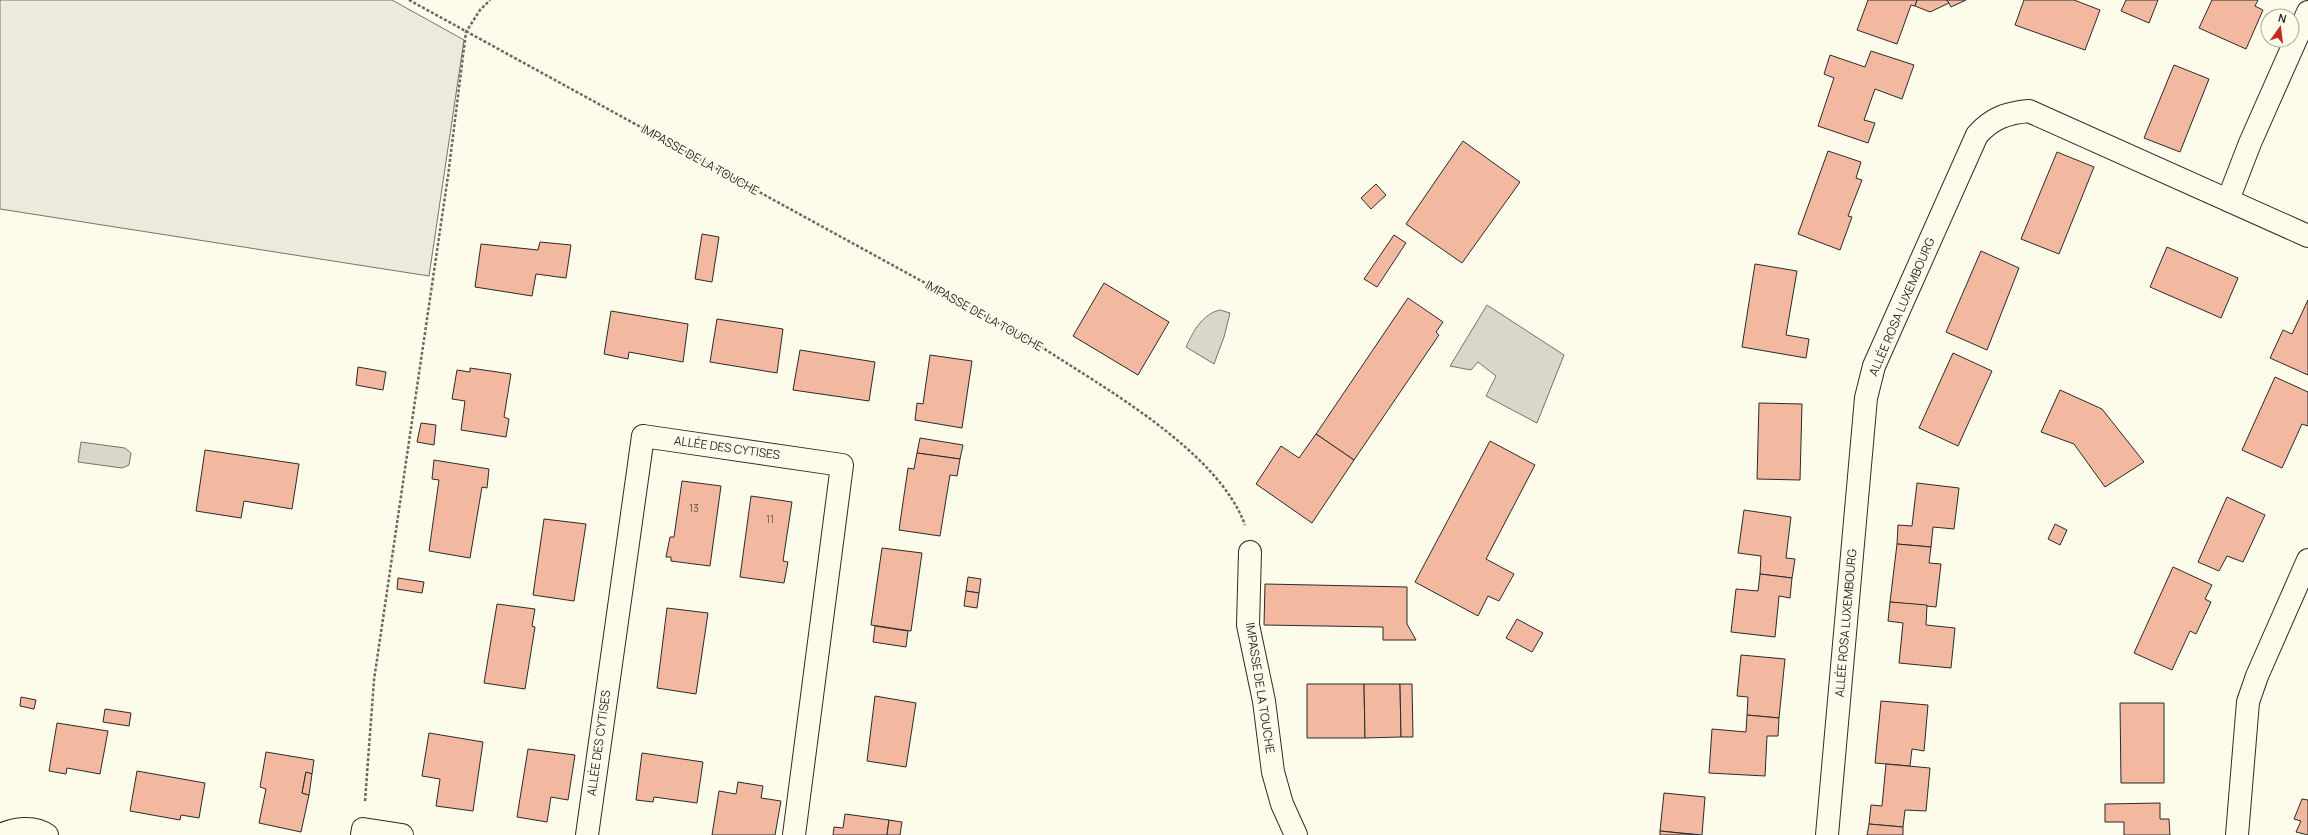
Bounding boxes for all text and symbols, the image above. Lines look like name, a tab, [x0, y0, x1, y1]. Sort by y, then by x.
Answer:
north arrow	[2260, 8, 2300, 48]
text: N	[2277, 10, 2288, 26]
street label: IMPASSE DE LA TOUCHE	[638, 120, 762, 199]
street label: ALLÉE ROSA LUXEMBOURG	[1865, 234, 1939, 379]
street label: IMPASSE DE LA TOUCHE	[922, 276, 1046, 355]
street label: ALLÉE DES CYTISES	[673, 432, 781, 463]
house number: 13	[689, 501, 699, 515]
house number: 11	[766, 512, 774, 526]
street label: ALLÉE ROSA LUXEMBOURG	[1831, 548, 1861, 698]
street label: IMPASSE DE LA TOUCHE	[1242, 621, 1279, 755]
street label: ALLÉE DES CYTISES	[583, 689, 614, 797]

